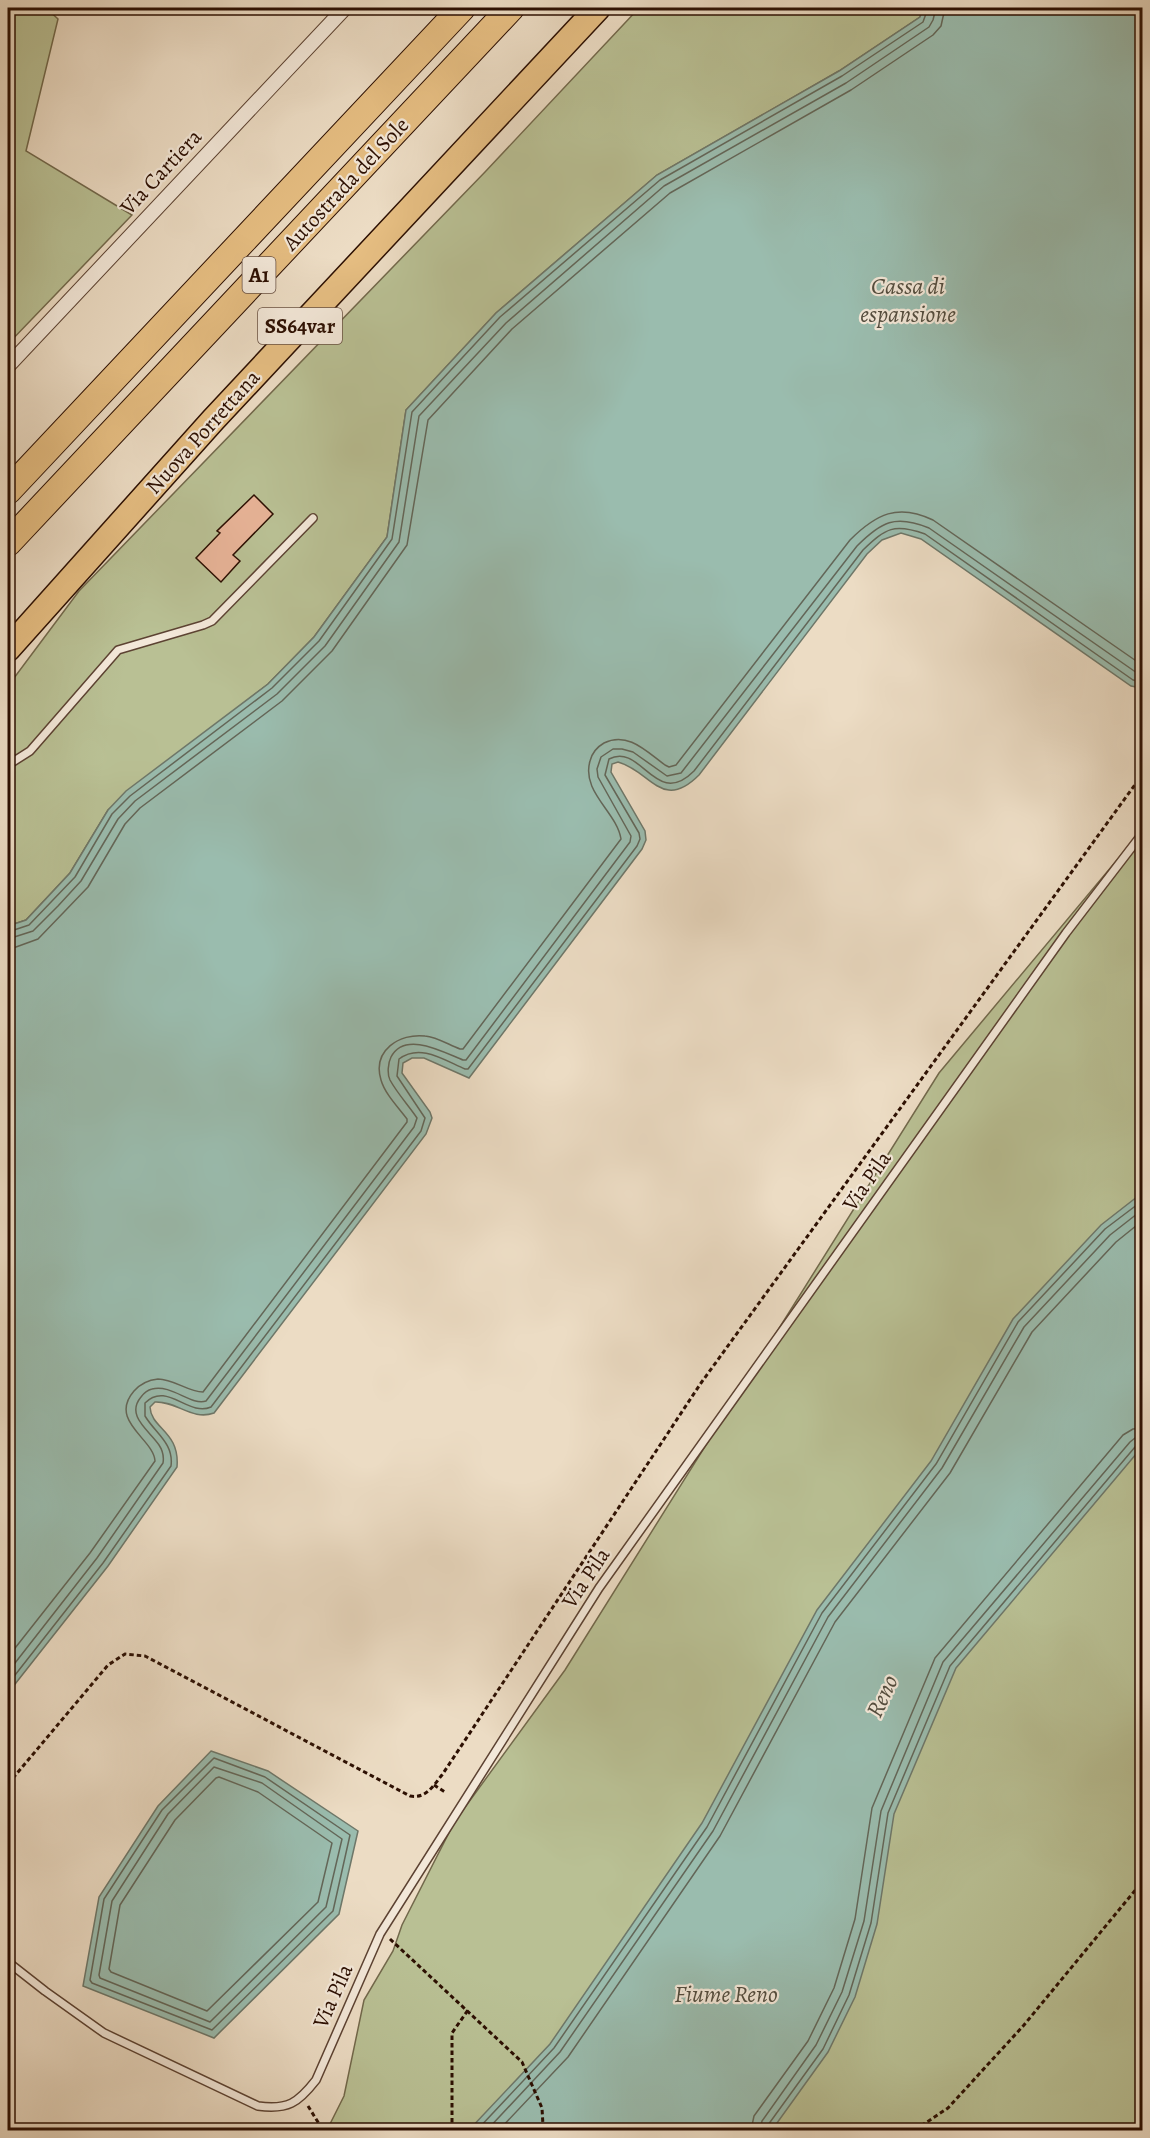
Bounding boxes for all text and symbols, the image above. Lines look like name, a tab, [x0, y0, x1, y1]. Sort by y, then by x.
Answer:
street label: Autostrada del Sole	[276, 111, 416, 258]
street label: Via Cartiera	[113, 122, 209, 222]
road number: A1	[242, 257, 276, 293]
water label: Cassa di espansione	[860, 270, 956, 330]
road number: SS64var	[258, 308, 342, 344]
street label: Nuova Porrettana	[139, 363, 268, 501]
street label: Via Pila	[835, 1144, 899, 1218]
street label: Via Pila	[554, 1541, 618, 1615]
water label: Reno	[858, 1669, 906, 1723]
street label: Via Pila	[305, 1959, 361, 2034]
water label: Fiume Reno	[674, 1978, 778, 2010]

